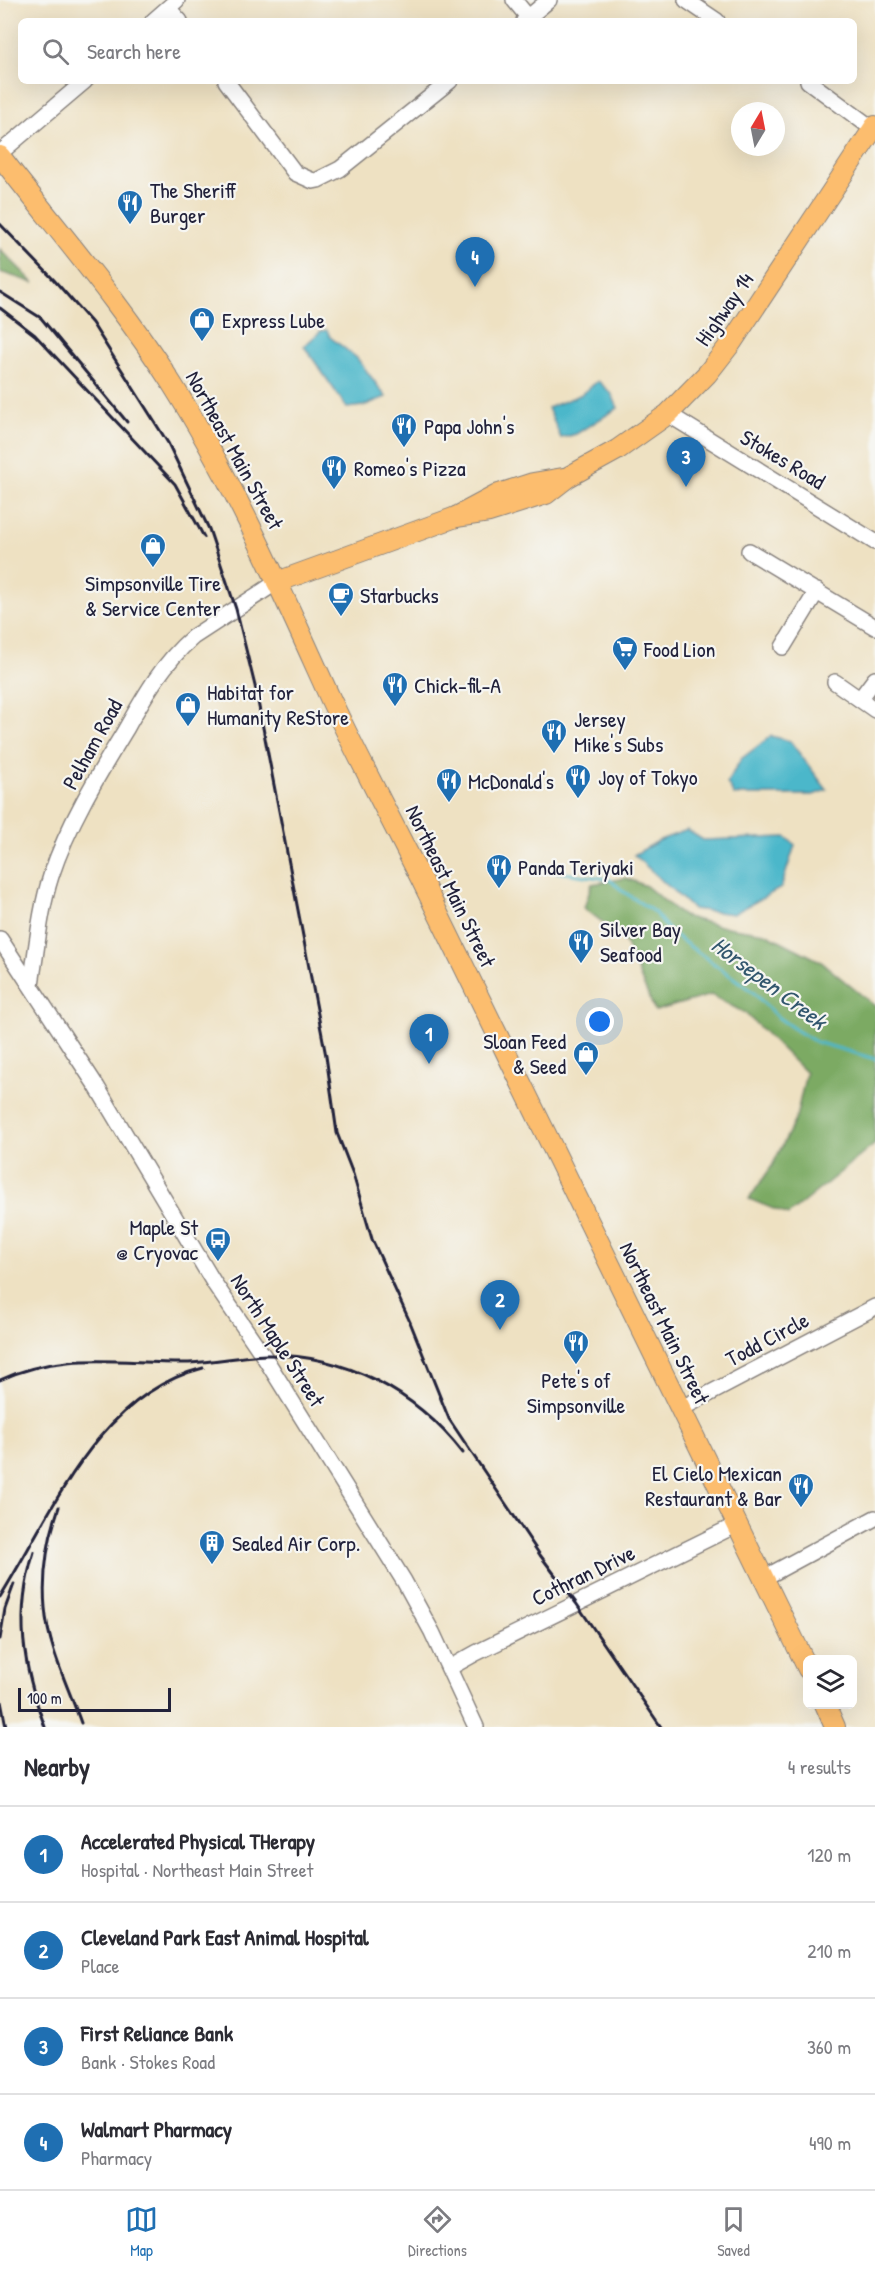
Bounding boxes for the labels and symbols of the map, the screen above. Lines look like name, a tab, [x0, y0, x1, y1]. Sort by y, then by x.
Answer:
north arrow	[731, 102, 785, 156]
place label: The Sheriff Burger	[150, 175, 237, 230]
restaurant icon: The Sheriff Burger	[115, 188, 145, 226]
pin: 4	[456, 238, 494, 287]
street label: Highway 14	[688, 266, 760, 352]
shop icon: Express Lube	[187, 305, 217, 343]
place label: Express Lube	[222, 305, 325, 335]
street label: Northeast Main Street	[179, 365, 291, 535]
restaurant icon: Papa John's	[389, 411, 419, 449]
place label: Papa John's	[424, 411, 515, 441]
street label: Stokes Road	[735, 422, 831, 496]
pin: 3	[666, 438, 706, 487]
restaurant icon: Romeo's Pizza	[319, 453, 349, 491]
place label: Romeo's Pizza	[354, 453, 466, 483]
shop icon: Simpsonville Tire & Service Center	[138, 531, 168, 569]
place label: Simpsonville Tire & Service Center	[85, 568, 221, 623]
cafe icon: Starbucks	[326, 580, 356, 618]
place label: Starbucks	[360, 580, 439, 610]
supermarket icon: Food Lion	[610, 634, 640, 672]
place label: Food Lion	[643, 634, 716, 664]
restaurant icon: Chick-fil-A	[380, 670, 410, 708]
place label: Chick-fil-A	[414, 670, 501, 700]
place label: Habitat for Humanity ReStore	[207, 677, 349, 732]
shop icon: Habitat for Humanity ReStore	[173, 690, 203, 728]
street label: Pelham Road	[55, 693, 129, 795]
place label: Jersey Mike's Subs	[574, 704, 663, 759]
restaurant icon: Jersey Mike's Subs	[539, 717, 569, 755]
restaurant icon: Joy of Tokyo	[563, 762, 593, 800]
place label: Joy of Tokyo	[598, 762, 698, 792]
restaurant icon: McDonald's	[434, 766, 464, 804]
place label: McDonald's	[468, 766, 554, 796]
street label: Northeast Main Street	[399, 800, 504, 973]
restaurant icon: Panda Teriyaki	[484, 852, 514, 890]
place label: Panda Teriyaki	[518, 852, 634, 882]
place label: Silver Bay Seafood	[600, 914, 681, 969]
restaurant icon: Silver Bay Seafood	[566, 927, 596, 965]
water label: Horsepen Creek	[705, 928, 835, 1038]
your location	[585, 1007, 614, 1036]
pin: 1	[410, 1014, 448, 1064]
place label: Sloan Feed & Seed	[483, 1026, 566, 1081]
shop icon: Sloan Feed & Seed	[571, 1039, 601, 1077]
place label: Maple St @ Cryovac	[116, 1212, 198, 1267]
bus stop icon: Maple St @ Cryovac	[203, 1225, 233, 1263]
street label: Northeast Main Street	[613, 1237, 718, 1410]
street label: North Maple Street	[224, 1268, 332, 1413]
pin: 2	[480, 1280, 520, 1330]
street label: Todd Circle	[720, 1305, 814, 1373]
restaurant icon: Pete's of Simpsonville	[561, 1328, 591, 1366]
place label: Pete's of Simpsonville	[527, 1365, 626, 1420]
place label: El Cielo Mexican Restaurant & Bar	[645, 1458, 783, 1513]
restaurant icon: El Cielo Mexican Restaurant & Bar	[786, 1471, 816, 1509]
building icon: Sealed Air Corp.	[197, 1528, 227, 1566]
place label: Sealed Air Corp.	[232, 1528, 360, 1558]
street label: Cothran Drive	[526, 1537, 640, 1613]
scale bar	[18, 1685, 171, 1712]

